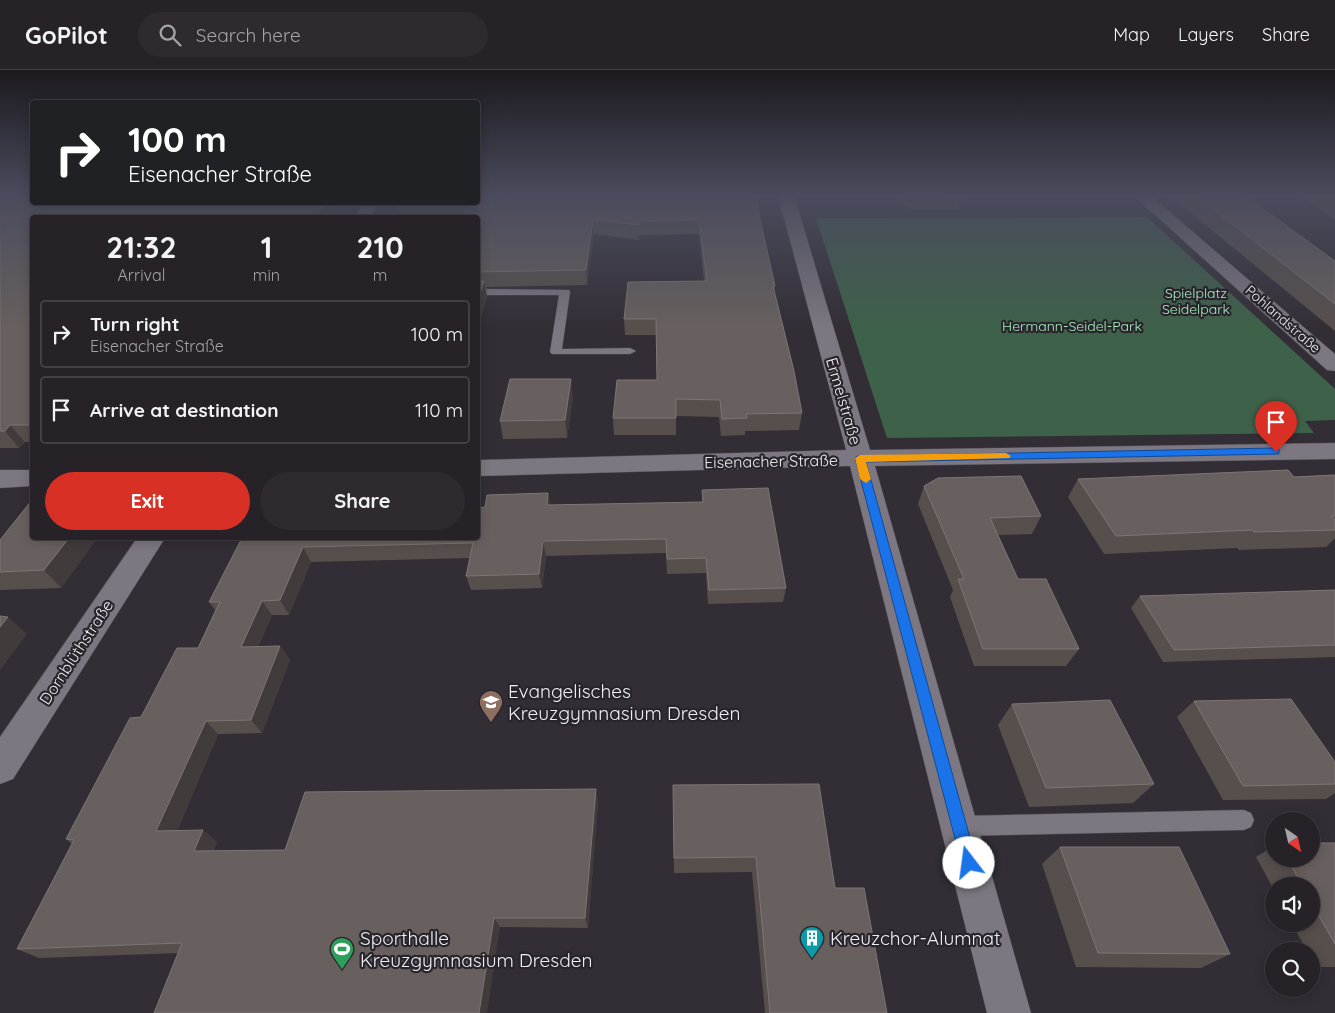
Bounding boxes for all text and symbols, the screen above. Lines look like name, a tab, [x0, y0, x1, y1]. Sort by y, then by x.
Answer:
search box	[138, 12, 488, 57]
text: GoPilot	[25, 20, 108, 50]
icon: search	[156, 21, 184, 49]
text: Search here	[196, 23, 301, 47]
text: Map	[1113, 23, 1150, 46]
text: Layers	[1178, 23, 1234, 46]
text: Share	[1262, 23, 1310, 46]
text: 100 m	[128, 117, 227, 161]
icon: right	[45, 120, 110, 185]
text: Eisenacher Straße	[128, 160, 312, 188]
text: 21:32	[106, 228, 176, 266]
text: 1	[261, 228, 272, 266]
text: 210	[356, 228, 404, 266]
text: Arrival	[117, 265, 165, 285]
text: min	[253, 265, 280, 285]
text: m	[373, 265, 387, 285]
street label: Pohlandstraße	[1242, 281, 1325, 357]
park label: Spielplatz Seidelpark	[1162, 284, 1230, 318]
text: Turn right	[90, 312, 179, 336]
park label: Hermann-Seidel-Park	[1002, 317, 1142, 335]
icon: right	[47, 320, 75, 348]
text: 100 m	[411, 322, 463, 346]
text: Eisenacher Straße	[90, 336, 224, 356]
street label: Ermelstraße	[822, 355, 866, 447]
icon: arrive	[47, 396, 75, 424]
text: Arrive at destination	[90, 398, 279, 422]
text: 110 m	[415, 398, 463, 422]
pin	[1255, 401, 1297, 452]
icon: arrive	[1262, 408, 1290, 436]
street label: Eisenacher Straße	[704, 450, 838, 472]
button: Exit	[45, 472, 250, 530]
button: Share	[260, 472, 465, 530]
street label: Dornblüthstraße	[35, 596, 117, 708]
place label: Evangelisches Kreuzgymnasium Dresden	[508, 679, 740, 725]
school or university icon: Evangelisches Kreuzgymnasium Dresden	[478, 689, 504, 723]
north arrow	[1265, 812, 1320, 868]
map controls	[1265, 812, 1320, 997]
position arrow	[942, 836, 994, 888]
button: sound	[1265, 877, 1320, 932]
building icon: Kreuzchor-Alumnat	[799, 925, 825, 959]
place label: Sporthalle Kreuzgymnasium Dresden	[360, 926, 592, 972]
place label: Kreuzchor-Alumnat	[830, 926, 1001, 950]
sports icon: Sporthalle Kreuzgymnasium Dresden	[329, 936, 355, 970]
button: search	[1265, 942, 1320, 997]

